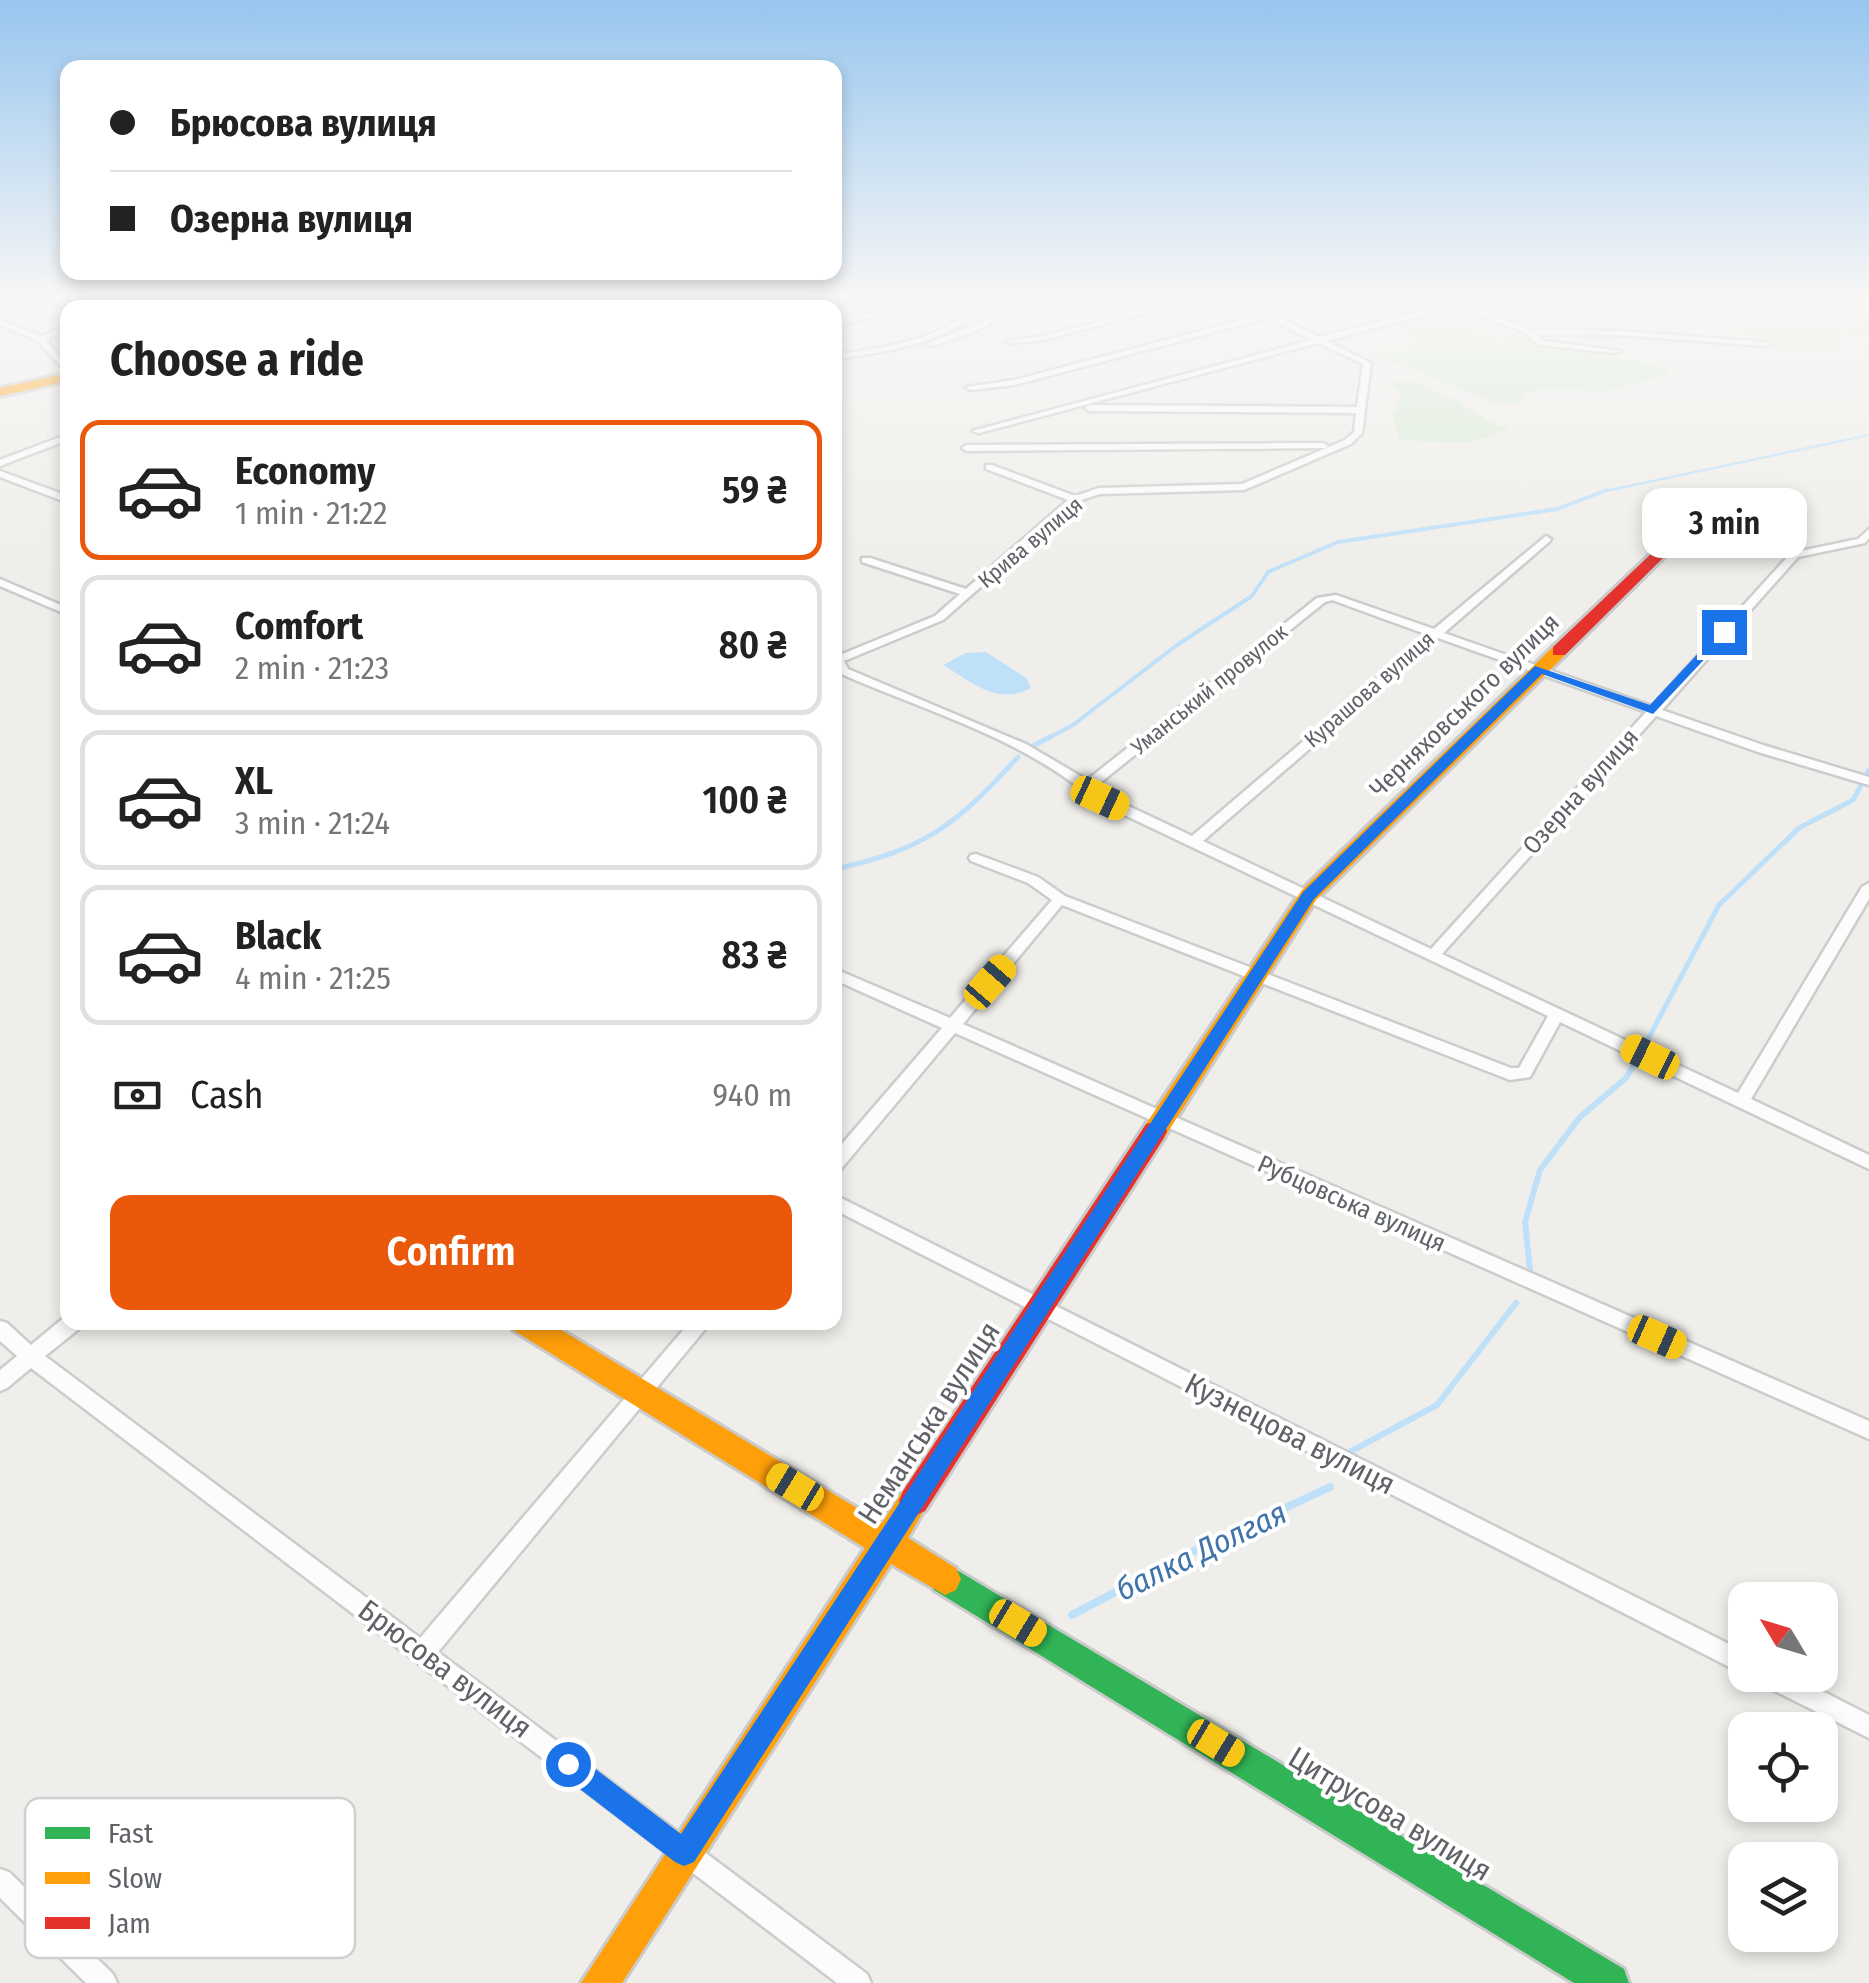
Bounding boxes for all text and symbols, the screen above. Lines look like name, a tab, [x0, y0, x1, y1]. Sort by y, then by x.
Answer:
text: Брюсова вулиця	[170, 100, 437, 146]
text: Озерна вулиця	[170, 196, 413, 242]
text: Choose a ride	[110, 333, 364, 387]
icon: car	[115, 445, 205, 535]
text: Economy	[235, 448, 375, 494]
text: 59 ₴	[722, 467, 787, 513]
callout: 3 min	[1642, 487, 1806, 557]
street label: Крива вулиця	[973, 491, 1088, 594]
text: 1 min · 21:22	[235, 494, 387, 532]
text: 3 min	[1689, 504, 1760, 542]
icon: car	[115, 600, 205, 690]
text: Comfort	[235, 603, 363, 649]
street label: Черняховського вулиця	[1364, 608, 1566, 804]
route end	[1702, 610, 1747, 655]
street label: Уманський провулок	[1125, 618, 1293, 761]
text: 80 ₴	[719, 622, 787, 668]
street label: Курашова вулиця	[1299, 625, 1440, 753]
text: 2 min · 21:23	[235, 649, 389, 687]
street label: Озерна вулиця	[1517, 723, 1645, 861]
icon: car	[115, 755, 205, 845]
text: XL	[235, 758, 273, 804]
car	[1066, 772, 1134, 824]
text: 100 ₴	[702, 777, 787, 823]
text: 3 min · 21:24	[235, 804, 390, 842]
icon: car	[115, 910, 205, 1000]
text: Black	[235, 913, 321, 959]
text: 83 ₴	[722, 932, 787, 978]
car	[959, 950, 1021, 1014]
text: 4 min · 21:25	[235, 959, 391, 997]
car	[1616, 1030, 1684, 1084]
icon: cash	[110, 1068, 165, 1123]
text: Cash	[190, 1072, 264, 1118]
text: 940 m	[712, 1076, 792, 1114]
street label: Рубцовська вулиця	[1253, 1149, 1450, 1259]
button: Confirm	[110, 1195, 792, 1310]
car	[1623, 1311, 1691, 1363]
street label: Неманська вулиця	[850, 1315, 1008, 1531]
street label: Кузнецова вулиця	[1179, 1366, 1401, 1502]
car	[762, 1459, 828, 1515]
water label: балка Долгая	[1109, 1493, 1293, 1609]
north arrow	[1728, 1582, 1838, 1692]
map controls	[1728, 1582, 1838, 1952]
street label: Брюсова вулиця	[351, 1592, 539, 1746]
car	[985, 1595, 1051, 1651]
button: locate	[1728, 1712, 1838, 1822]
car	[1183, 1715, 1249, 1771]
street label: Цитрусова вулиця	[1282, 1739, 1498, 1889]
route start	[546, 1742, 591, 1787]
legend	[25, 1798, 355, 1958]
text: Fast	[108, 1817, 154, 1850]
button: layers	[1728, 1842, 1838, 1952]
text: Slow	[108, 1862, 162, 1895]
text: Jam	[108, 1907, 151, 1940]

